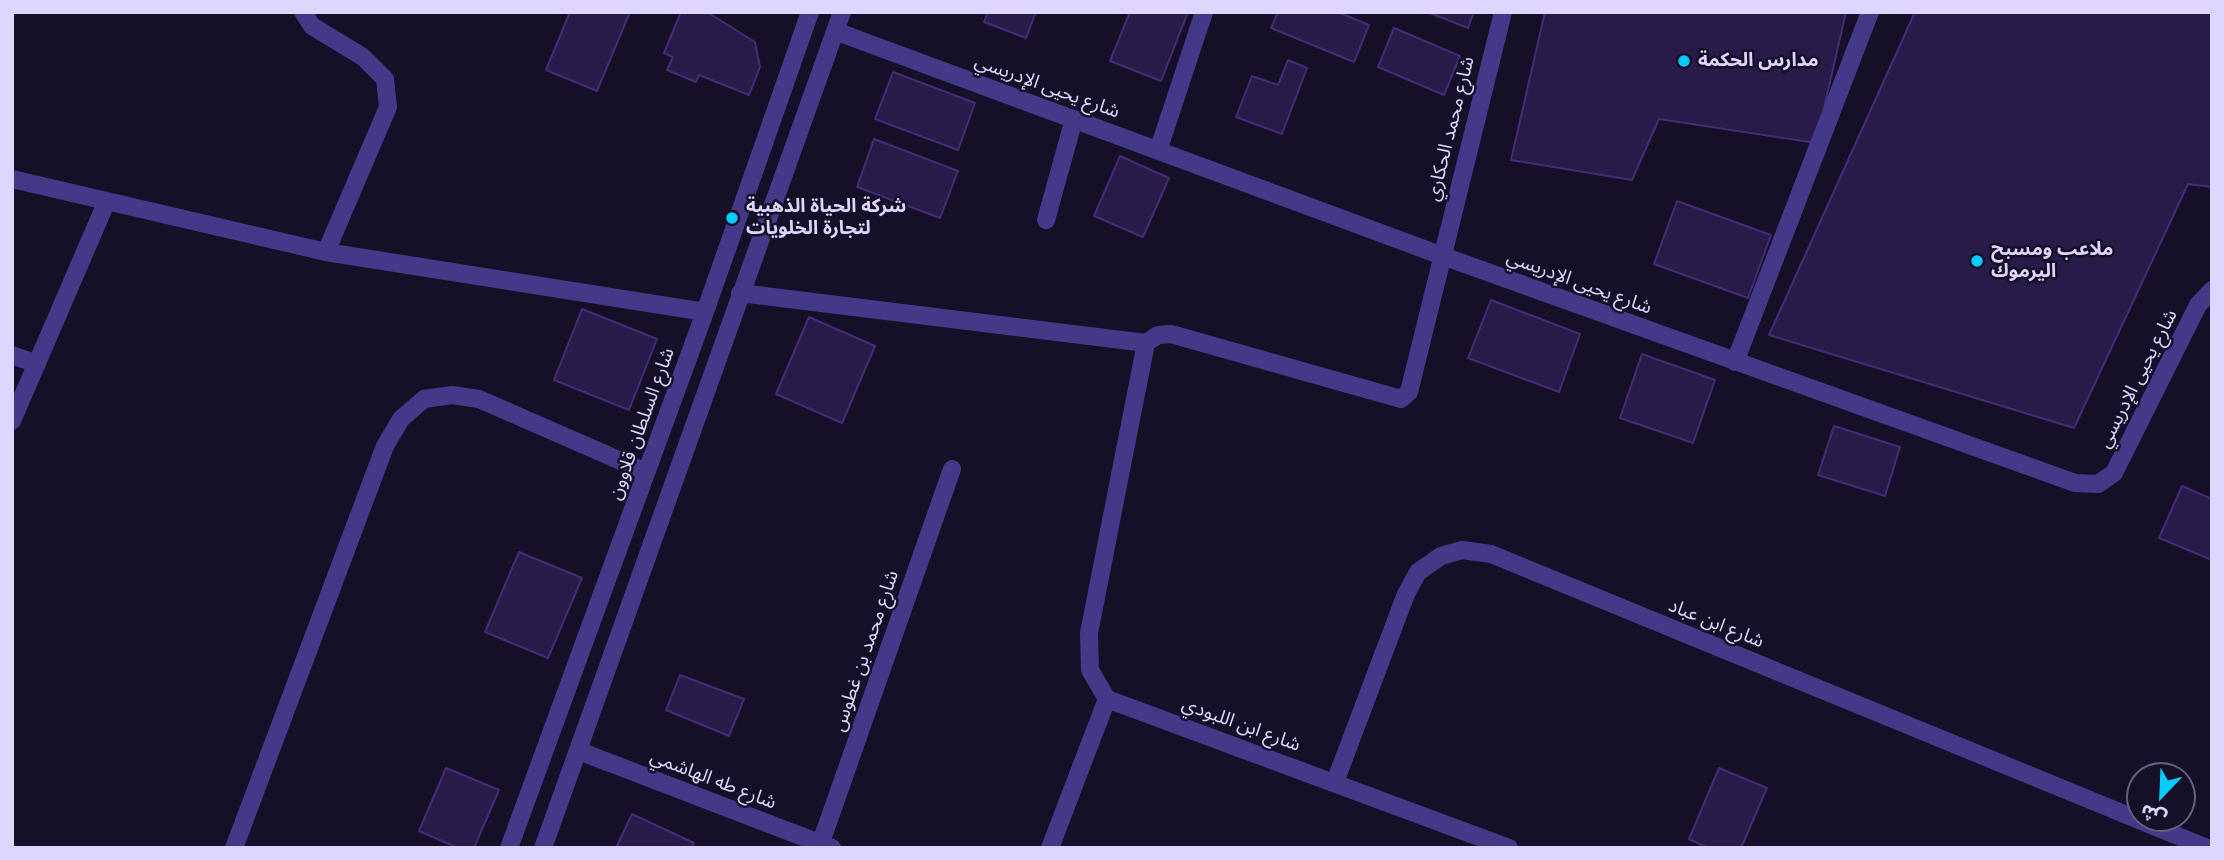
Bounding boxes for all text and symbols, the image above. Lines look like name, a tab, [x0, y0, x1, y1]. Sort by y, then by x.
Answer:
street label: شارع يحيى الإدريسي	[971, 50, 1123, 124]
place label: مدارس الحكمة	[1698, 50, 1818, 72]
marker: مدارس الحكمة	[1676, 53, 1692, 69]
street label: شارع محمد الحكاري	[1422, 54, 1480, 204]
place label: شركة الحياة الذهبية لتجارة الخلويات	[746, 196, 906, 240]
marker: شركة الحياة الذهبية لتجارة الخلويات	[724, 210, 740, 226]
place label: ملاعب ومسبح اليرموك	[1991, 239, 2113, 283]
street label: شارع يحيى الإدريسي	[1503, 246, 1655, 320]
marker: ملاعب ومسبح اليرموك	[1969, 253, 1985, 269]
street label: شارع يحيى الإدريسي	[2093, 306, 2183, 452]
street label: شارع السلطان قلاوون	[604, 345, 680, 503]
street label: شارع محمد بن غطوس	[828, 567, 904, 735]
street label: شارع ابن عباد	[1665, 595, 1767, 653]
street label: شارع ابن اللبودي	[1179, 693, 1303, 757]
street label: شارع طه الهاشمي	[647, 745, 779, 815]
north arrow	[2126, 762, 2196, 832]
text: ش	[2137, 798, 2170, 832]

